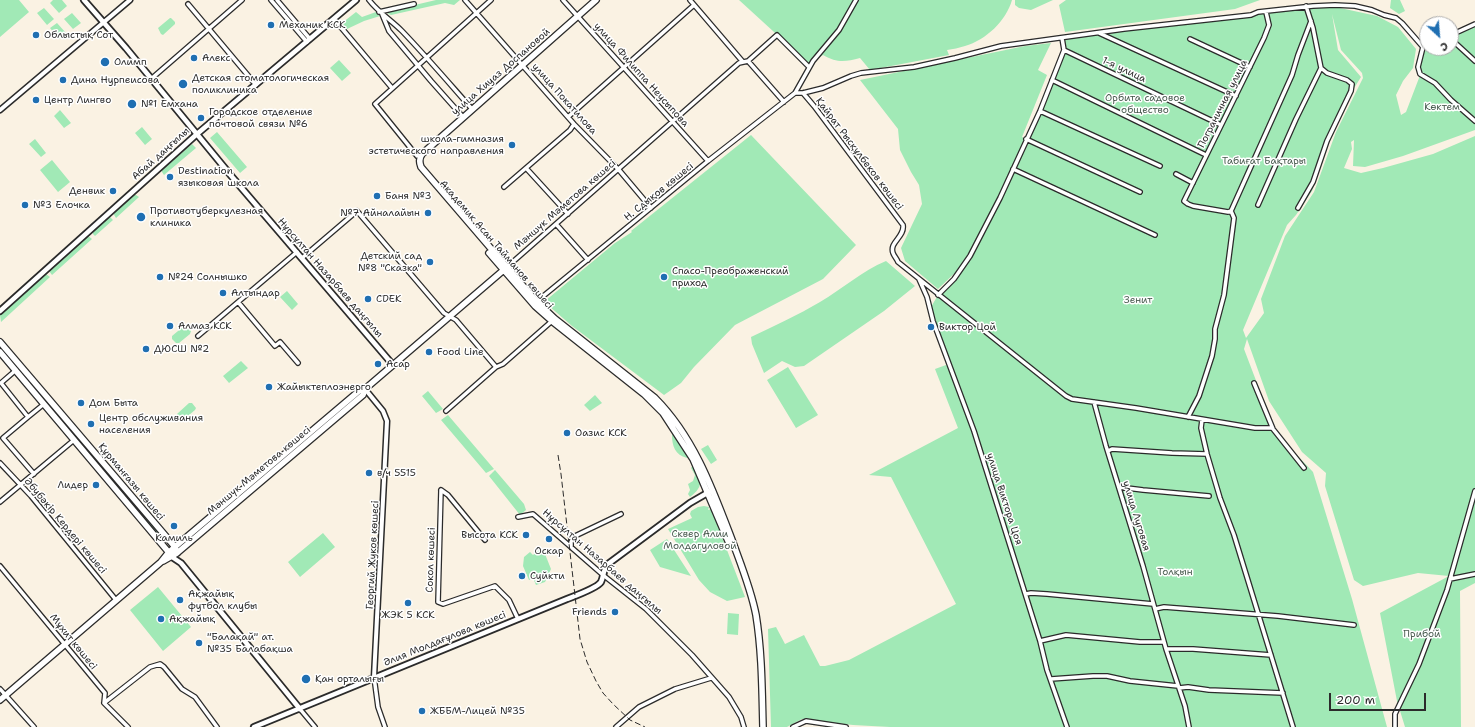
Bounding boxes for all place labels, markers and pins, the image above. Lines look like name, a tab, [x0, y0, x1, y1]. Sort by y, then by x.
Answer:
place label: Механик КСК	[279, 19, 345, 31]
marker: Механик КСК	[266, 20, 276, 30]
place label: Облыстық Сот	[44, 29, 113, 41]
marker: Облыстық Сот	[31, 30, 41, 40]
place label: Алекс	[202, 52, 231, 64]
marker: Алекс	[189, 53, 199, 63]
marker: Олимп	[99, 56, 111, 68]
place label: Олимп	[114, 56, 147, 68]
place label: Детская стоматологическая поликлиника	[192, 72, 329, 96]
place label: Дина Нурпеисова	[71, 74, 159, 86]
marker: Дина Нурпеисова	[58, 75, 68, 85]
marker: Детская стоматологическая поликлиника	[177, 78, 189, 90]
place label: Центр Лингво	[44, 94, 111, 106]
marker: Центр Лингво	[31, 95, 41, 105]
marker: №1 Емхана	[126, 98, 138, 110]
place label: №1 Емхана	[141, 98, 198, 110]
place label: Городское отделение почтовой связи №6	[209, 106, 313, 130]
marker: Городское отделение почтовой связи №6	[196, 113, 206, 123]
place label: школа-гимназия эстетического направления	[368, 133, 504, 156]
marker: школа-гимназия эстетического направления	[507, 140, 517, 150]
place label: Destination языковая школа	[178, 165, 259, 188]
marker: Destination языковая школа	[165, 172, 175, 182]
place label: Денвик	[69, 185, 105, 197]
marker: Денвик	[108, 186, 118, 196]
place label: Баня №3	[385, 190, 432, 202]
marker: Баня №3	[372, 191, 382, 201]
place label: №3 Елочка	[33, 199, 90, 211]
marker: №3 Елочка	[20, 200, 30, 210]
place label: Противотуберкулезная клиника	[150, 205, 263, 228]
place label: №7 Айналайын	[340, 207, 420, 219]
marker: №7 Айналайын	[423, 208, 433, 218]
marker: Противотуберкулезная клиника	[135, 211, 147, 223]
place label: Детский сад №8 "Сказка"	[358, 250, 422, 274]
marker: Детский сад №8 "Сказка"	[425, 257, 435, 267]
place label: Спасо-Преображенский приход	[672, 265, 789, 288]
place label: №24 Солнышко	[168, 271, 247, 283]
marker: №24 Солнышко	[155, 272, 165, 282]
marker: Спасо-Преображенский приход	[659, 272, 669, 282]
place label: Алтындар	[231, 287, 280, 299]
marker: Алтындар	[218, 288, 228, 298]
place label: CDEK	[376, 293, 401, 305]
marker: CDEK	[363, 294, 373, 304]
place label: Алмаз КСК	[178, 320, 232, 332]
marker: Алмаз КСК	[165, 321, 175, 331]
place label: Виктор Цой	[939, 321, 996, 333]
marker: Виктор Цой	[926, 322, 936, 332]
place label: ДЮСШ №2	[154, 343, 209, 355]
marker: ДЮСШ №2	[141, 344, 151, 354]
place label: Food Line	[437, 346, 484, 358]
marker: Food Line	[424, 347, 434, 357]
place label: Асар	[386, 358, 410, 370]
marker: Асар	[373, 359, 383, 369]
place label: Жайыктеплоэнерго	[277, 381, 371, 393]
marker: Жайыктеплоэнерго	[264, 382, 274, 392]
place label: Дом Быта	[89, 397, 138, 409]
marker: Дом Быта	[76, 398, 86, 408]
place label: Центр обслуживания наcеления	[99, 412, 203, 436]
marker: Центр обслуживания наcеления	[86, 419, 96, 429]
place label: Оазис КСК	[575, 427, 627, 439]
marker: Оазис КСК	[562, 428, 572, 438]
place label: в/ч 5515	[377, 467, 416, 479]
marker: в/ч 5515	[364, 468, 374, 478]
place label: Лидер	[57, 479, 88, 491]
marker: Лидер	[91, 480, 101, 490]
marker: Камиль	[169, 521, 179, 531]
place label: Высота КСК	[461, 529, 518, 541]
marker: Высота КСК	[521, 530, 531, 540]
place label: Камиль	[155, 532, 193, 544]
marker: Оскар	[544, 534, 554, 544]
place label: Оскар	[534, 545, 564, 557]
place label: Суйкти	[530, 570, 565, 582]
marker: Суйкти	[517, 571, 527, 581]
place label: Ақжайық футбол клубы	[188, 588, 257, 612]
marker: Ақжайық футбол клубы	[175, 595, 185, 605]
marker: ЖЭК 5 КСК	[403, 598, 413, 608]
place label: Friends	[572, 606, 607, 618]
marker: Friends	[610, 607, 620, 617]
place label: ЖЭК 5 КСК	[381, 609, 435, 621]
place label: Ақжайық	[169, 613, 215, 625]
marker: Ақжайық	[156, 614, 166, 624]
place label: "Балақай" ат. №35 Балабақша	[207, 631, 293, 654]
marker: "Балақай" ат. №35 Балабақша	[194, 638, 204, 648]
marker: Қан орталығы	[300, 673, 312, 685]
place label: Қан орталығы	[315, 673, 384, 685]
place label: ЖББМ-Лицей №35	[430, 705, 525, 717]
marker: ЖББМ-Лицей №35	[417, 706, 427, 716]

